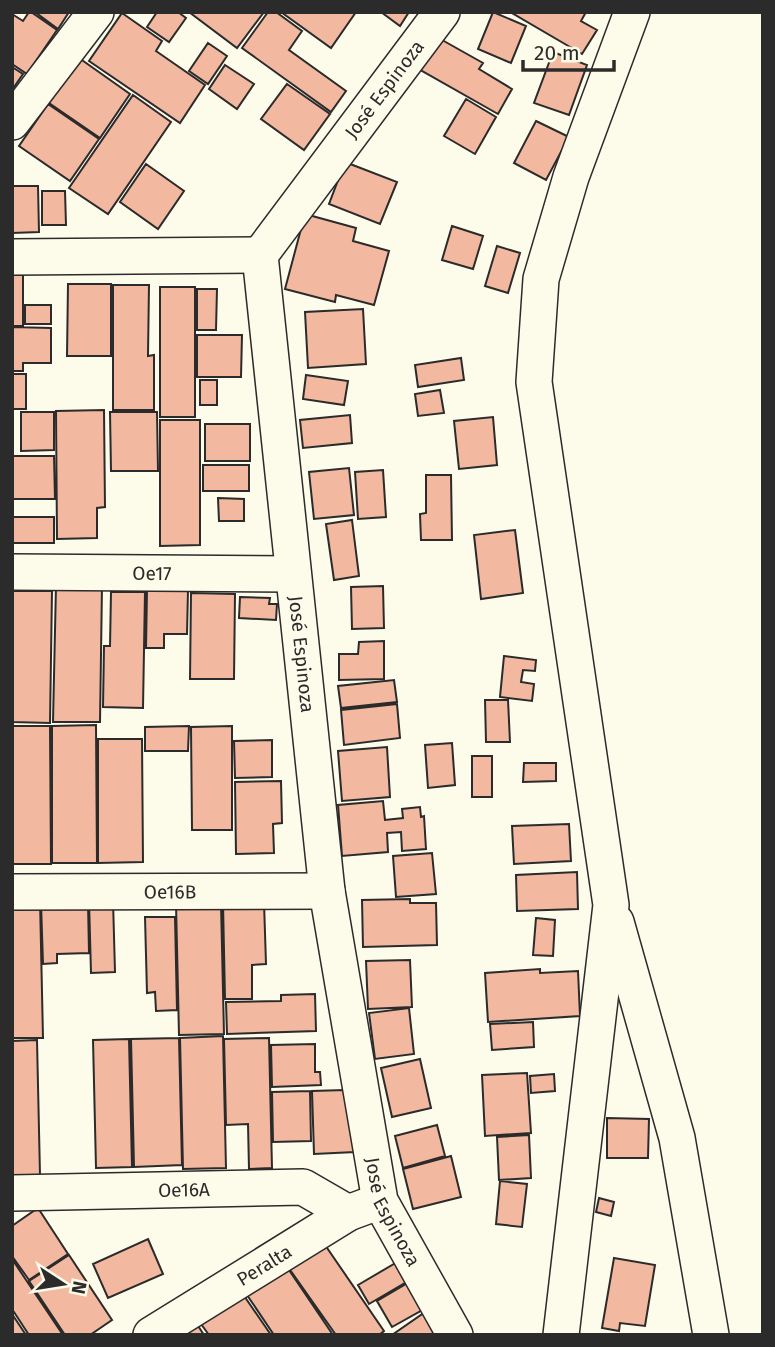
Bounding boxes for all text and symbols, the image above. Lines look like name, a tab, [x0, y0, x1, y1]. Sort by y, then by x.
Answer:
scale bar	[523, 28, 614, 72]
street label: José Espinoza	[340, 36, 429, 143]
text: 20 m	[534, 40, 580, 66]
street label: Oe17	[132, 562, 172, 585]
street label: José Espinoza	[284, 595, 319, 714]
street label: Oe16B	[144, 880, 196, 904]
street label: José Espinoza	[361, 1156, 425, 1271]
street label: Oe16A	[158, 1178, 210, 1202]
street label: Peralta	[233, 1240, 296, 1291]
north arrow	[28, 1249, 98, 1319]
text: N	[67, 1279, 92, 1296]

